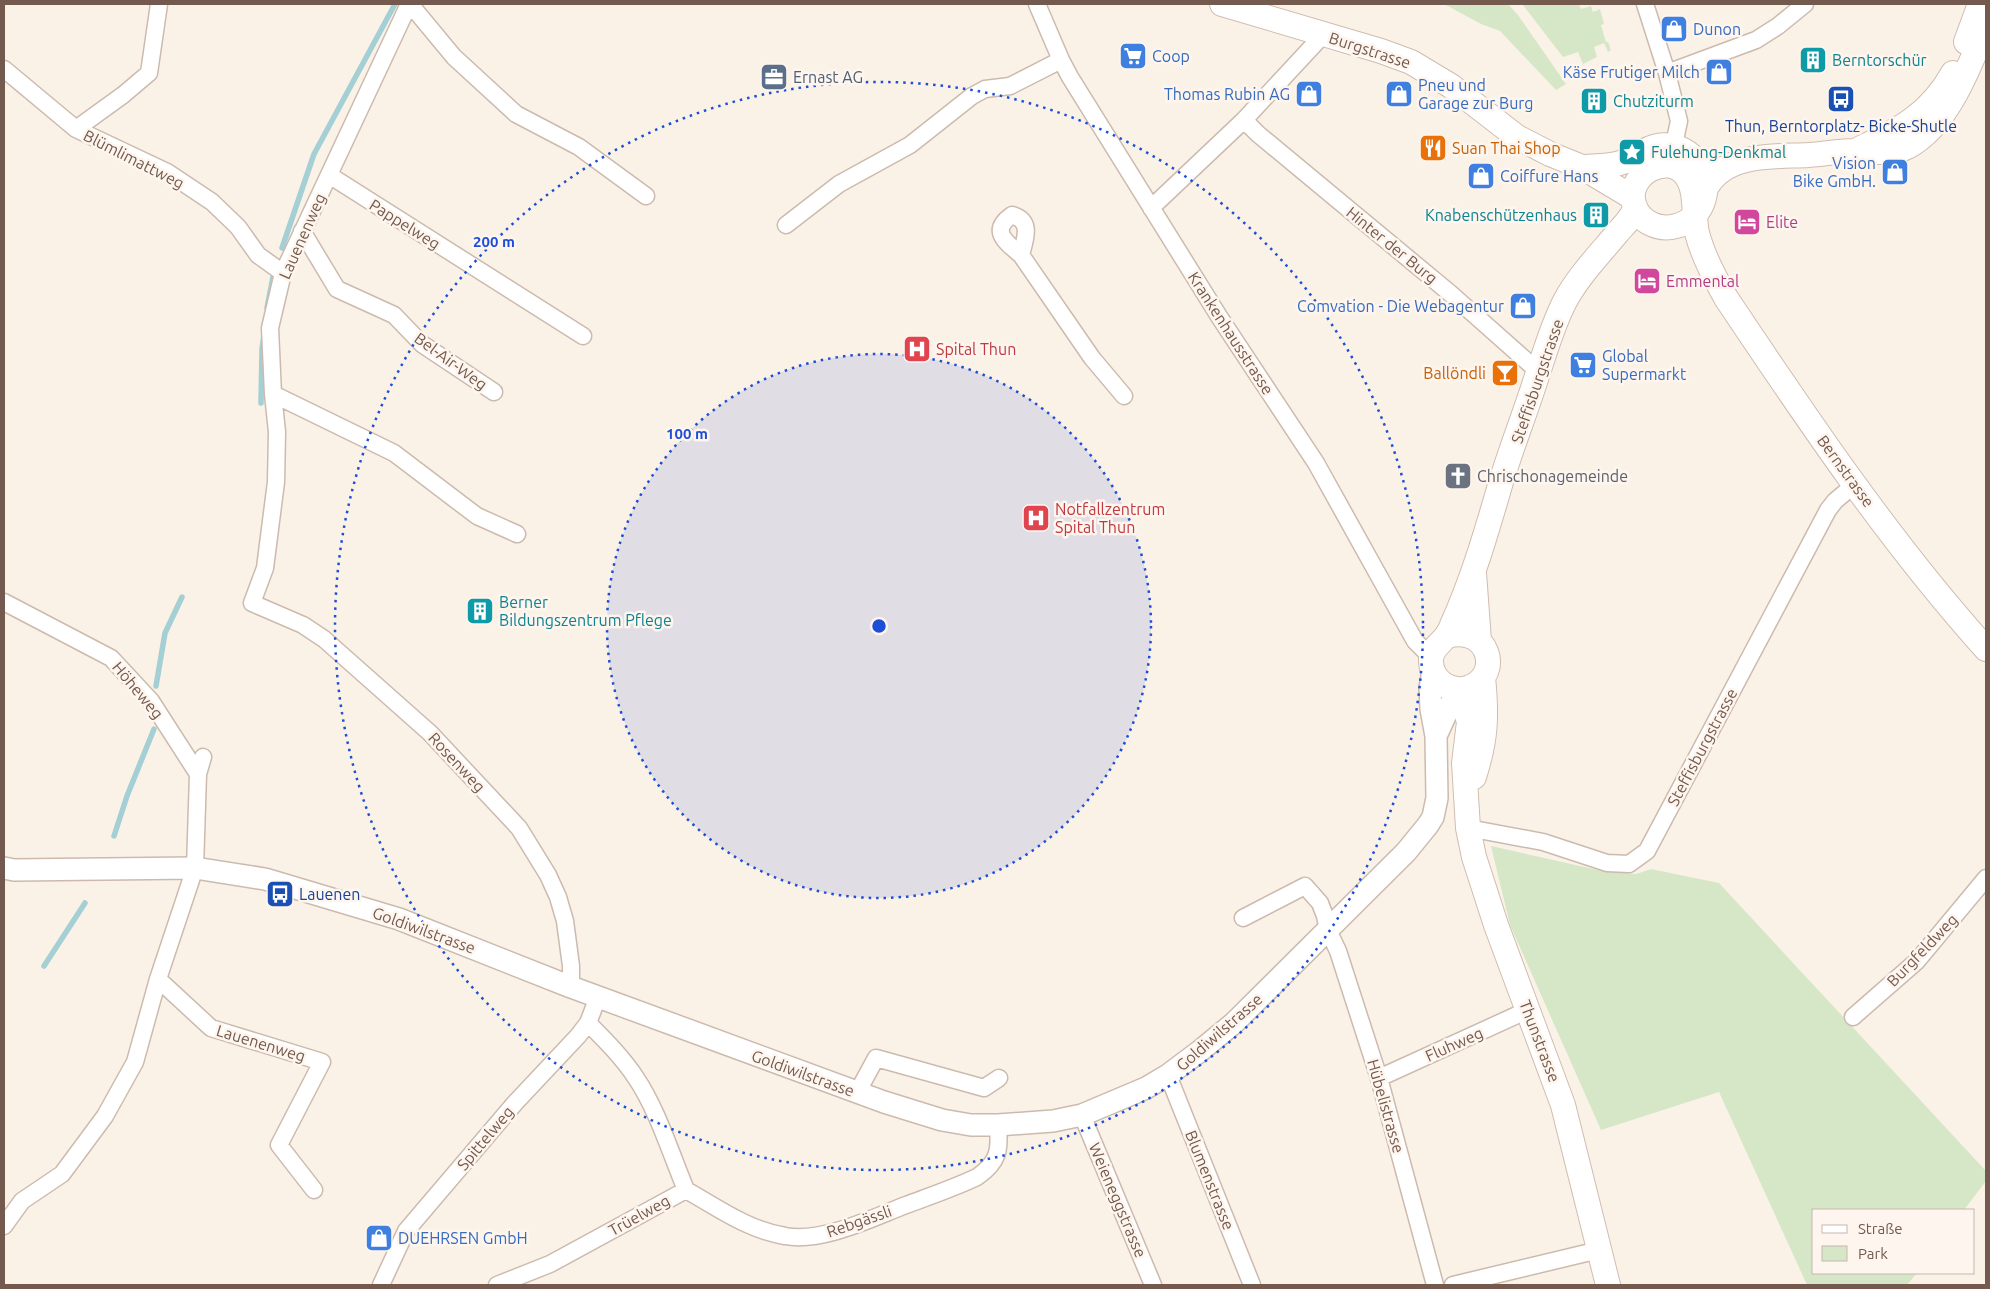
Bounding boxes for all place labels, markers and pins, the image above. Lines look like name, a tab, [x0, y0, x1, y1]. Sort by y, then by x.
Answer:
shop icon: Dunon	[1659, 14, 1689, 44]
place label: Dunon	[1693, 20, 1741, 38]
supermarket icon: Coop	[1118, 41, 1148, 71]
building icon: Berntorschür	[1798, 45, 1828, 75]
place label: Coop	[1152, 47, 1190, 65]
place label: Berntorschür	[1832, 51, 1927, 69]
shop icon: Käse Frutiger Milch	[1704, 57, 1734, 87]
office icon: Ernast AG	[759, 62, 789, 92]
place label: Käse Frutiger Milch	[1563, 63, 1700, 81]
place label: Ernast AG	[793, 68, 863, 86]
place label: Pneu und Garage zur Burg	[1418, 76, 1534, 112]
shop icon: Thomas Rubin AG	[1294, 79, 1324, 109]
shop icon: Pneu und Garage zur Burg	[1384, 79, 1414, 109]
bus stop icon: Thun, Berntorplatz- Bicke-Shutle	[1826, 84, 1856, 114]
place label: Thomas Rubin AG	[1164, 85, 1290, 103]
building icon: Chutziturm	[1579, 86, 1609, 116]
place label: Chutziturm	[1613, 92, 1694, 110]
place label: Thun, Berntorplatz- Bicke-Shutle	[1725, 117, 1957, 135]
restaurant icon: Suan Thai Shop	[1418, 133, 1448, 163]
place icon: Fulehung-Denkmal	[1617, 137, 1647, 167]
place label: Suan Thai Shop	[1452, 139, 1561, 157]
place label: Fulehung-Denkmal	[1651, 143, 1786, 161]
place label: Vision Bike GmbH.	[1793, 154, 1876, 190]
shop icon: Vision Bike GmbH.	[1880, 157, 1910, 187]
shop icon: Coiffure Hans	[1466, 161, 1496, 191]
place label: Coiffure Hans	[1500, 167, 1598, 185]
building icon: Knabenschützenhaus	[1581, 200, 1611, 230]
place label: Knabenschützenhaus	[1425, 206, 1577, 224]
hotel icon: Elite	[1732, 207, 1762, 237]
place label: Elite	[1766, 213, 1798, 231]
hotel icon: Emmental	[1632, 266, 1662, 296]
place label: Emmental	[1666, 272, 1739, 290]
shop icon: Comvation - Die Webagentur	[1508, 291, 1538, 321]
place label: Comvation - Die Webagentur	[1297, 297, 1504, 315]
hospital icon: Spital Thun	[902, 334, 932, 364]
place label: Spital Thun	[936, 340, 1016, 358]
place label: Global Supermarkt	[1602, 347, 1687, 383]
supermarket icon: Global Supermarkt	[1568, 350, 1598, 380]
bar icon: Ballöndli	[1490, 358, 1520, 388]
place label: Ballöndli	[1423, 364, 1486, 382]
church icon: Chrischonagemeinde	[1443, 461, 1473, 491]
place label: Chrischonagemeinde	[1477, 467, 1628, 485]
place label: Notfallzentrum Spital Thun	[1055, 500, 1165, 536]
hospital icon: Notfallzentrum Spital Thun	[1021, 503, 1051, 533]
place label: Berner Bildungszentrum Pflege	[499, 593, 672, 629]
building icon: Berner Bildungszentrum Pflege	[465, 596, 495, 626]
centre of rings	[870, 617, 888, 635]
bus stop icon: Lauenen	[265, 879, 295, 909]
place label: Lauenen	[299, 885, 360, 903]
shop icon: DUEHRSEN GmbH	[364, 1223, 394, 1253]
place label: DUEHRSEN GmbH	[398, 1229, 528, 1247]

